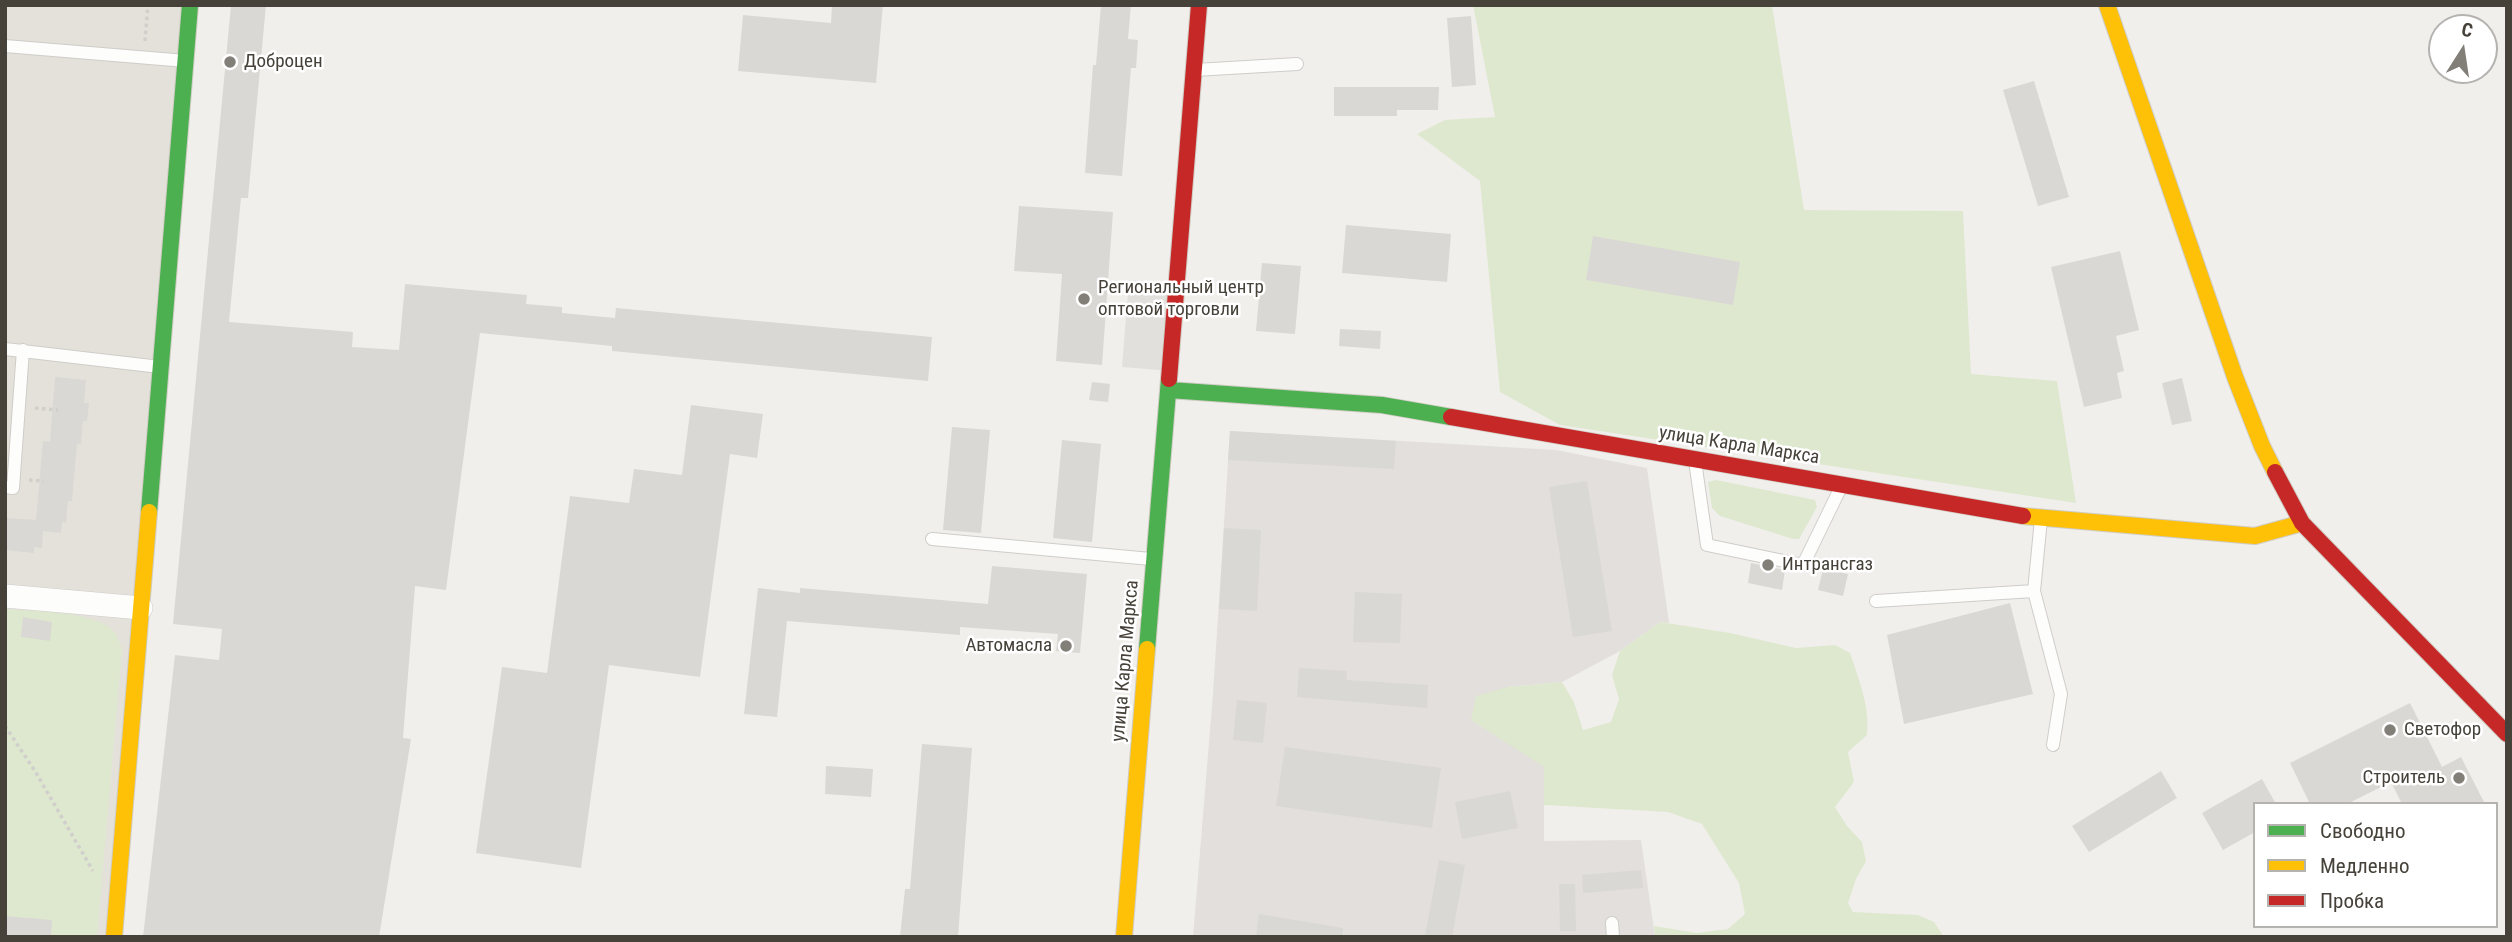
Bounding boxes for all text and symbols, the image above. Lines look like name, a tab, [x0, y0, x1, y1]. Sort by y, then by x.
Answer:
north arrow	[2428, 14, 2498, 84]
text: С	[2459, 18, 2475, 42]
place label: Доброцен	[244, 51, 323, 73]
marker: Доброцен	[222, 54, 238, 70]
place label: Региональный центр оптовой торговли	[1098, 277, 1264, 321]
marker: Региональный центр оптовой торговли	[1076, 291, 1092, 307]
street label: улица Карла Маркса	[1657, 422, 1821, 470]
place label: Интрансгаз	[1782, 554, 1873, 576]
marker: Интрансгаз	[1760, 557, 1776, 573]
street label: улица Карла Маркса	[1108, 579, 1144, 743]
place label: Автомасла	[965, 635, 1052, 657]
marker: Автомасла	[1058, 638, 1074, 654]
place label: Светофор	[2404, 719, 2481, 741]
marker: Светофор	[2382, 722, 2398, 738]
place label: Строитель	[2363, 767, 2445, 789]
marker: Строитель	[2451, 770, 2467, 786]
legend	[2253, 802, 2498, 928]
text: Свободно	[2320, 819, 2406, 843]
text: Медленно	[2320, 854, 2409, 878]
text: Пробка	[2320, 889, 2384, 913]

